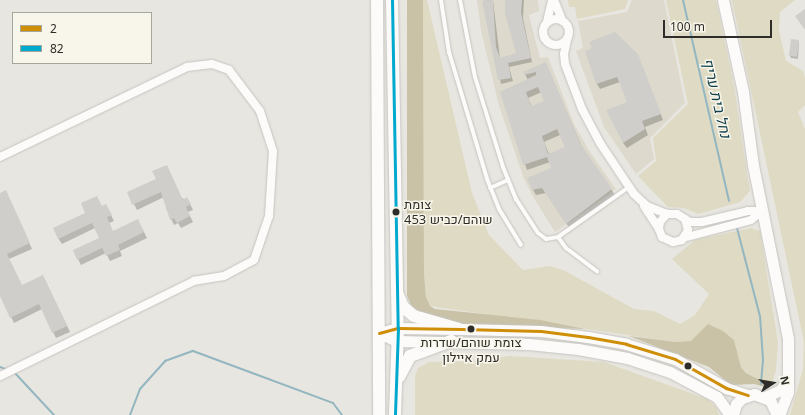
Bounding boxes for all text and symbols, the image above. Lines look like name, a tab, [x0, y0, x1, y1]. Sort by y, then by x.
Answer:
legend	[12, 12, 152, 64]
scale bar	[665, 12, 774, 38]
text: 100 m	[670, 18, 705, 35]
text: 2	[50, 20, 57, 37]
text: 82	[50, 40, 64, 57]
water label: נחל בית עריף	[699, 56, 735, 140]
place label: צומת שוהם/כביש 453	[404, 197, 493, 228]
marker: צומת שוהם/כביש 453	[391, 207, 401, 217]
marker: צומת שוהם/שדרות עמק איילון	[466, 324, 476, 334]
place label: צומת שוהם/שדרות עמק איילון	[421, 335, 521, 366]
unlabelled marker	[683, 361, 693, 371]
north arrow	[753, 363, 793, 403]
text: N	[777, 374, 793, 386]

